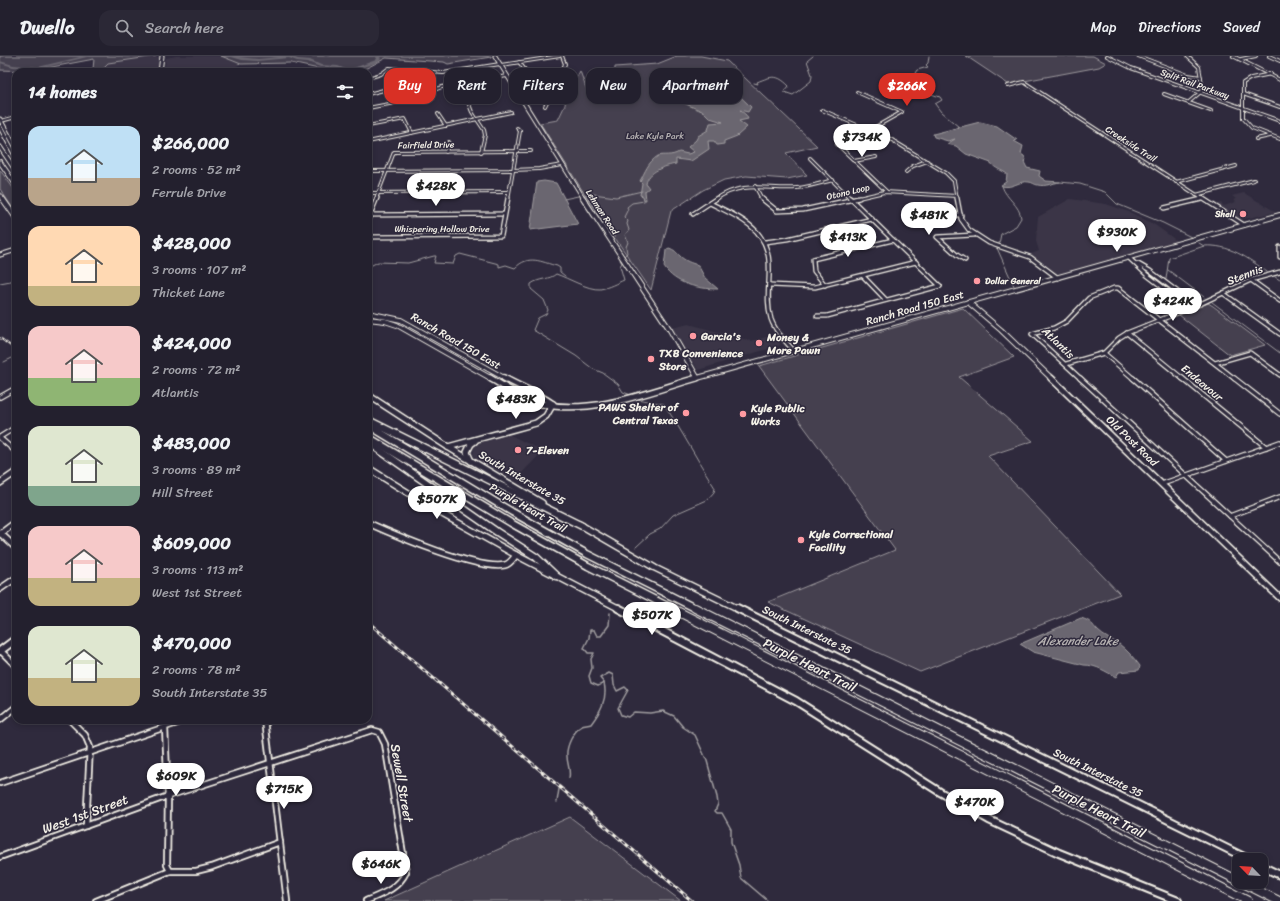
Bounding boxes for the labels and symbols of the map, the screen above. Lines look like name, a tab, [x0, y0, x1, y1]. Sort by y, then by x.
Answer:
street label: Split Rail Parkway	[1158, 64, 1232, 104]
pin: $266K	[879, 73, 935, 107]
street label: Creekside Trail	[1102, 121, 1160, 167]
pin: $734K	[834, 124, 890, 158]
park label: Lake Kyle Park	[626, 128, 684, 144]
street label: Fairfield Drive	[398, 137, 455, 153]
pin: $428K	[408, 173, 464, 207]
street label: Otono Loop	[825, 179, 871, 205]
street label: Lehman Road	[581, 186, 623, 239]
pin: $481K	[901, 202, 957, 236]
place label: Shell	[1214, 206, 1235, 222]
marker: Shell	[1238, 209, 1248, 219]
pin: $930K	[1089, 219, 1145, 253]
street label: Whispering Hollow Drive	[394, 221, 490, 237]
pin: $413K	[820, 224, 876, 258]
street label: Stennis	[1224, 259, 1267, 291]
place label: Dollar General	[985, 273, 1041, 289]
marker: Dollar General	[972, 276, 982, 286]
street label: Ranch Road 150 East	[864, 285, 967, 331]
pin: $424K	[1145, 288, 1201, 322]
street label: Ranch Road 150 East	[407, 307, 505, 375]
street label: Atlantis	[1036, 322, 1080, 364]
place label: Garcia's	[700, 327, 741, 346]
place label: Money & More Pawn	[766, 328, 820, 360]
marker: Garcia's	[688, 331, 698, 341]
marker: Money & More Pawn	[754, 338, 764, 348]
place label: TXB Convenience Store	[658, 344, 744, 376]
marker: TXB Convenience Store	[646, 354, 656, 364]
street label: Endeavour	[1177, 360, 1228, 407]
pin: $483K	[488, 386, 544, 420]
place label: PAWS Shelter of Central Texas	[599, 398, 680, 430]
place label: Kyle Public Works	[750, 399, 805, 431]
marker: PAWS Shelter of Central Texas	[681, 408, 691, 418]
marker: Kyle Public Works	[738, 409, 748, 419]
street label: Old Post Road	[1101, 411, 1164, 472]
place label: 7-Eleven	[526, 441, 569, 460]
street label: South Interstate 35	[475, 445, 569, 511]
marker: 7-Eleven	[513, 445, 523, 455]
street label: Purple Heart Trail	[486, 478, 571, 538]
pin: $507K	[409, 486, 465, 520]
place label: Kyle Correctional Facility	[808, 525, 894, 557]
marker: Kyle Correctional Facility	[796, 535, 806, 545]
street label: South Interstate 35	[759, 600, 855, 660]
pin: $507K	[624, 602, 680, 636]
water label: Alexander Lake	[1037, 630, 1120, 652]
street label: Purple Heart Trail	[759, 631, 861, 699]
street label: Sewell Street	[384, 742, 420, 825]
street label: South Interstate 35	[1050, 743, 1146, 803]
pin: $609K	[148, 763, 204, 797]
pin: $715K	[256, 776, 312, 810]
street label: Purple Heart Trail	[1048, 777, 1150, 845]
street label: West 1st Street	[39, 788, 131, 840]
pin: $470K	[947, 789, 1003, 823]
pin: $646K	[353, 851, 409, 885]
north arrow	[1232, 853, 1268, 889]

